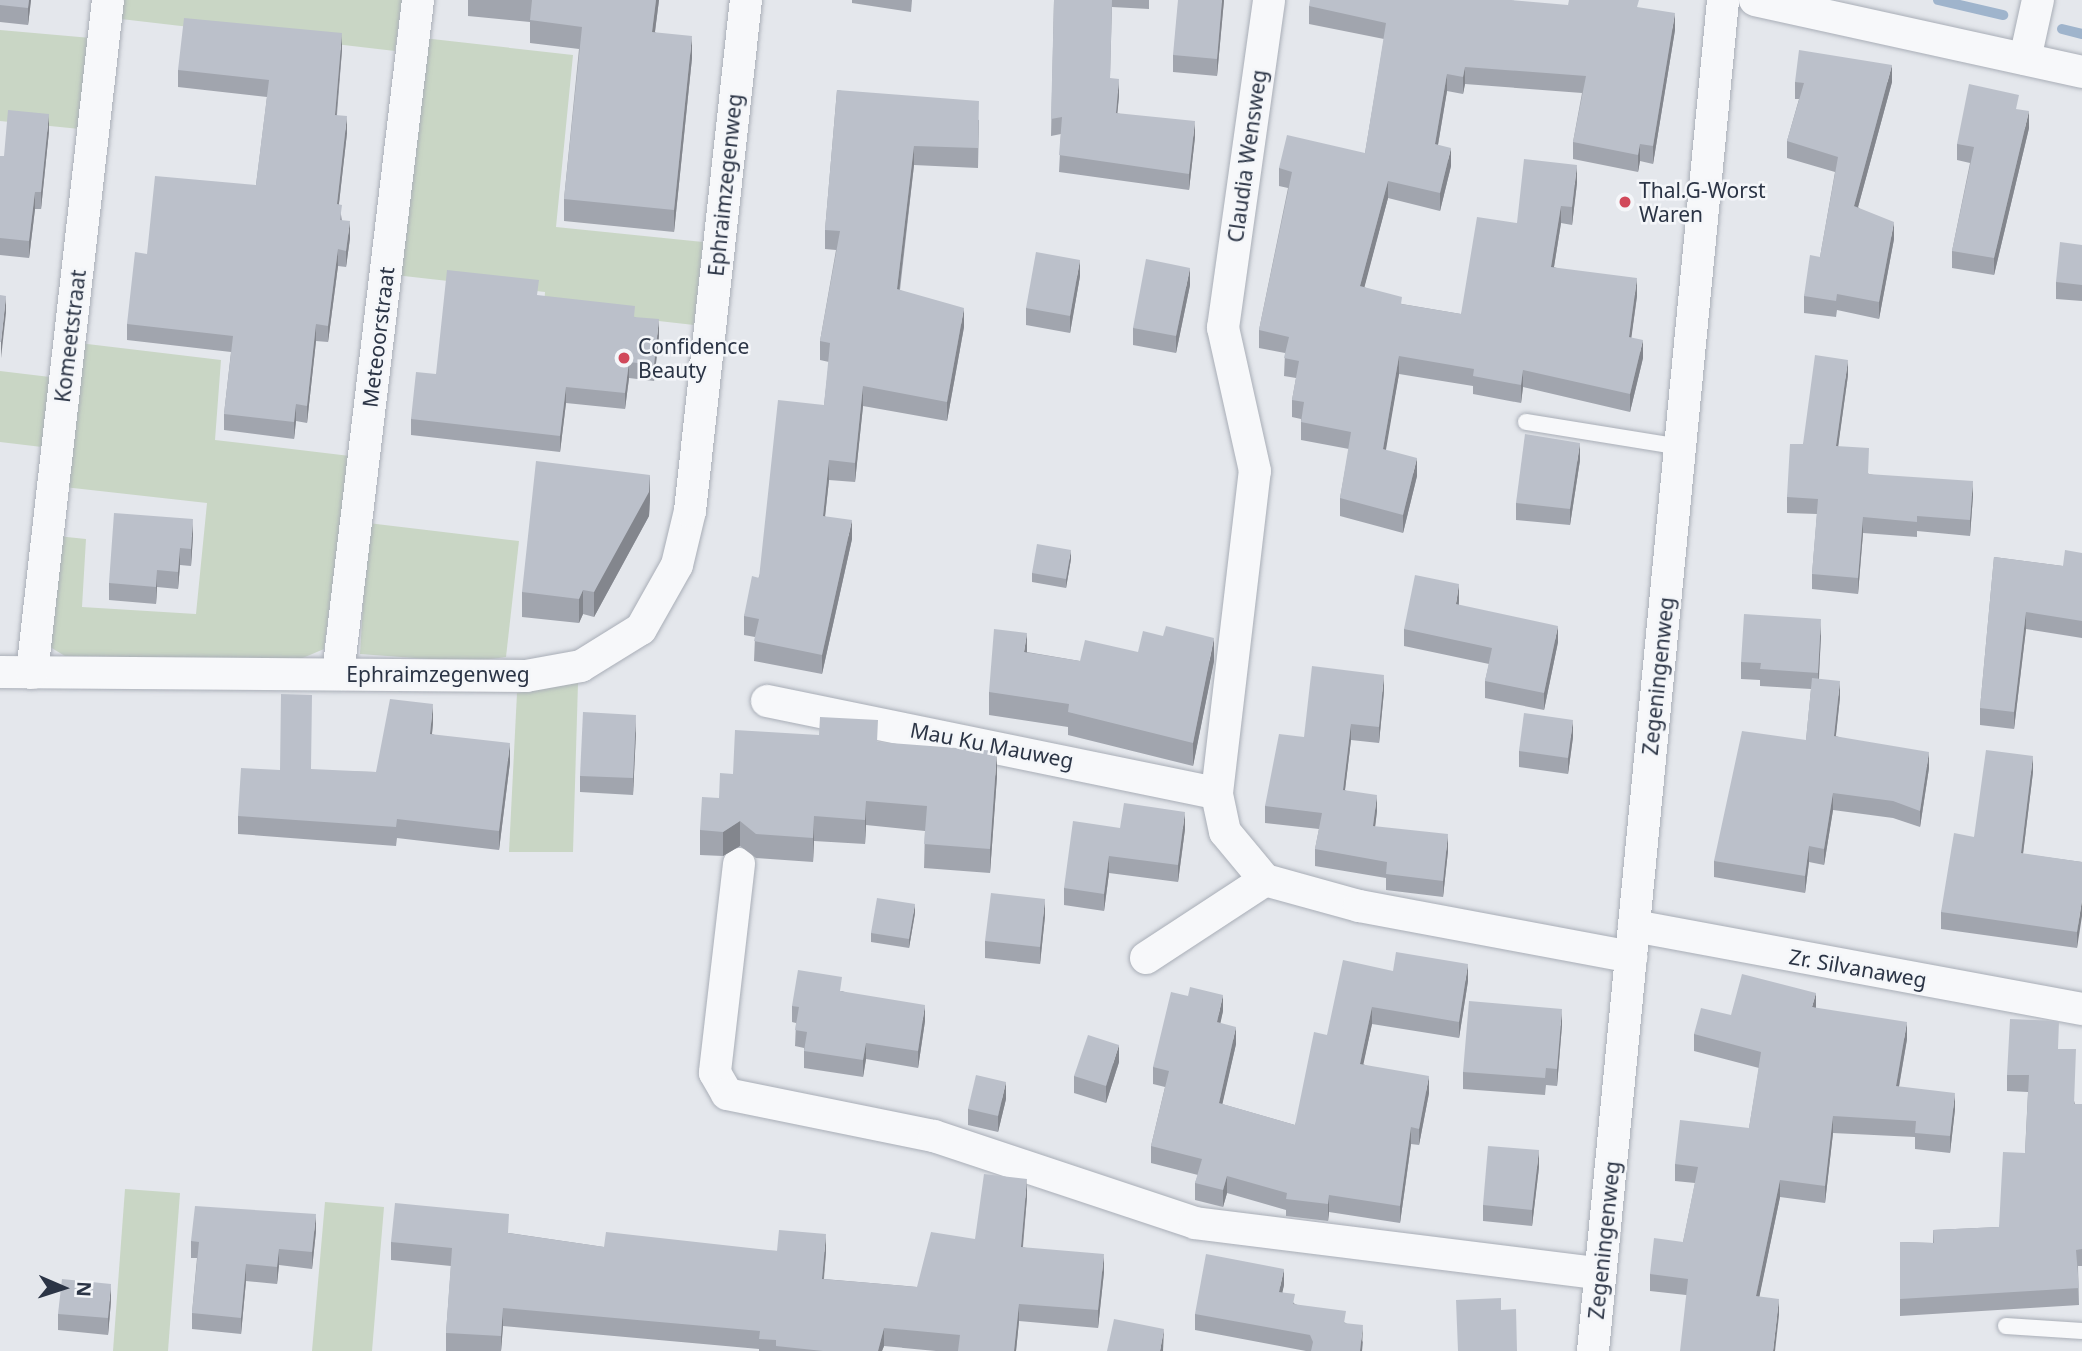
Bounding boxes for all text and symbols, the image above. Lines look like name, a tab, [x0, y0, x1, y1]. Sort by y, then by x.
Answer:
street label: Claudia Wensweg	[1222, 68, 1272, 244]
street label: Ephraimzegenweg	[703, 92, 747, 278]
place label: Thal.G-Worst Waren	[1639, 177, 1766, 227]
marker: Thal.G-Worst Waren	[1617, 194, 1633, 210]
street label: Meteoorstraat	[357, 265, 399, 409]
street label: Komeetstraat	[49, 268, 91, 404]
place label: Confidence Beauty	[638, 333, 749, 383]
marker: Confidence Beauty	[616, 350, 632, 366]
street label: Zegeningenweg	[1637, 596, 1679, 756]
street label: Ephraimzegenweg	[346, 661, 530, 687]
street label: Mau Ku Mauweg	[908, 717, 1076, 773]
street label: Zr. Silvanaweg	[1787, 944, 1929, 992]
street label: Zegeningenweg	[1583, 1160, 1625, 1320]
north arrow	[28, 1253, 98, 1323]
text: N	[71, 1281, 97, 1297]

